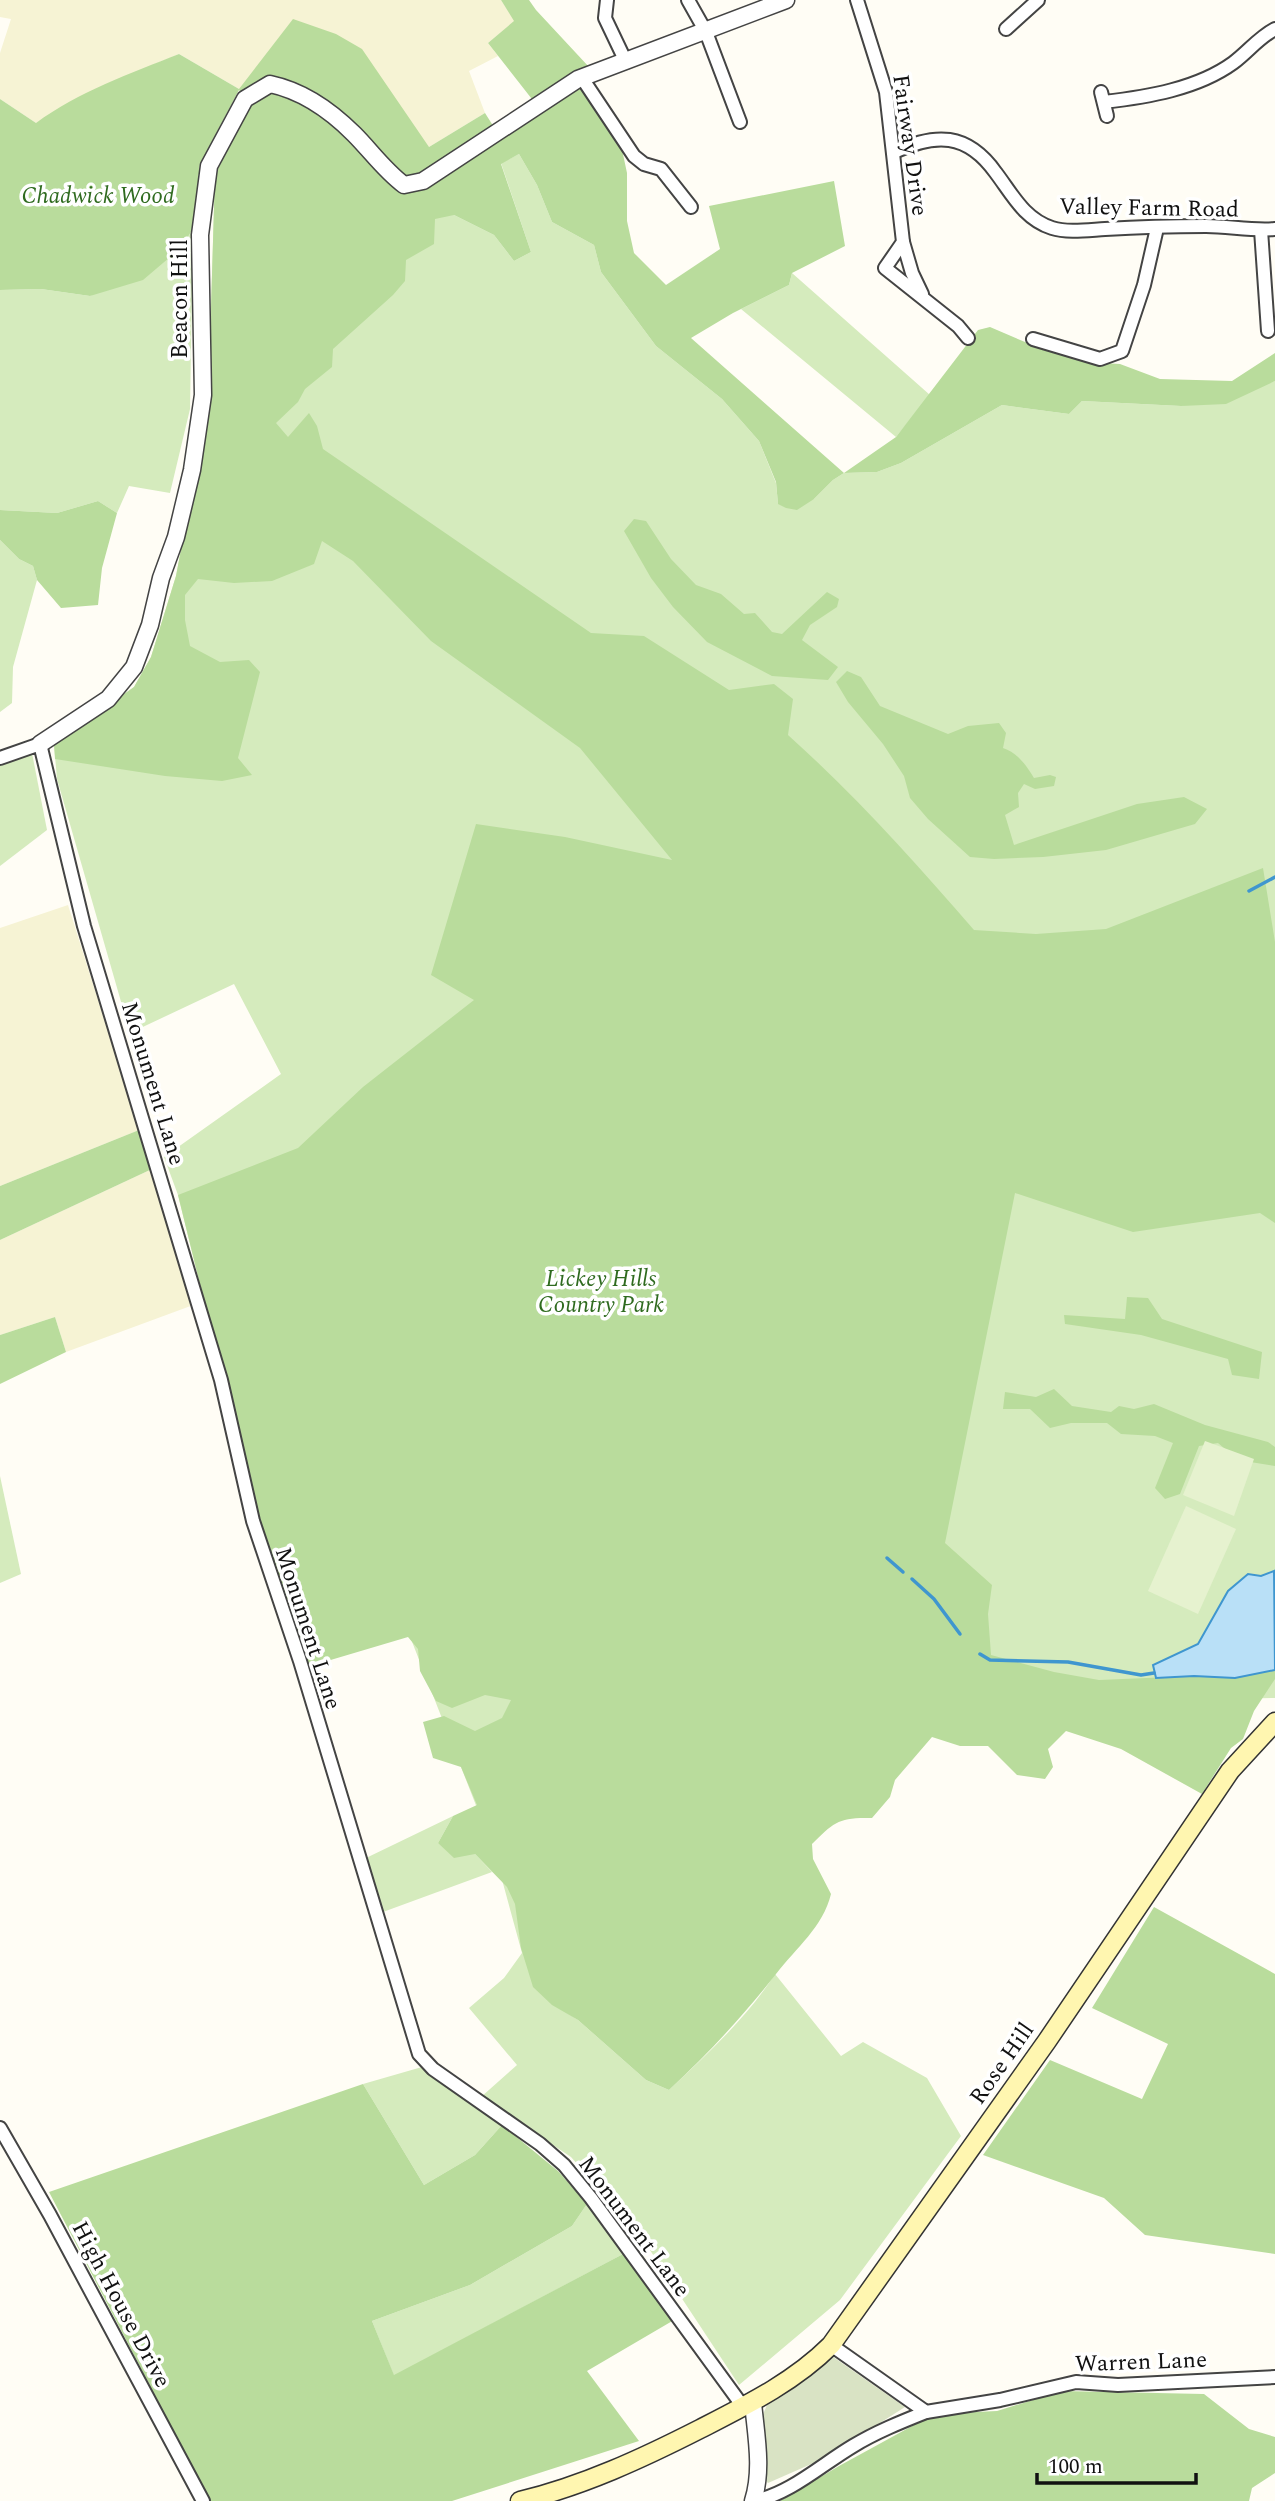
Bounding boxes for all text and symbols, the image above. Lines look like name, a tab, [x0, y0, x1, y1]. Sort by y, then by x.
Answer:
street label: Fairway Drive	[882, 72, 937, 218]
park label: Chadwick Wood	[21, 179, 175, 214]
street label: Valley Farm Road	[1059, 189, 1239, 228]
street label: Beacon Hill	[163, 239, 198, 359]
street label: Monument Lane	[111, 997, 194, 1169]
park label: Lickey Hills Country Park	[538, 1262, 664, 1323]
street label: Monument Lane	[265, 1543, 350, 1714]
street label: Rose Hill	[961, 2015, 1043, 2112]
street label: Monument Lane	[569, 2149, 699, 2305]
street label: High House Drive	[62, 2215, 179, 2394]
street label: Warren Lane	[1074, 2343, 1208, 2382]
scale bar	[1037, 2442, 1196, 2486]
text: 100 m	[1048, 2451, 1103, 2483]

